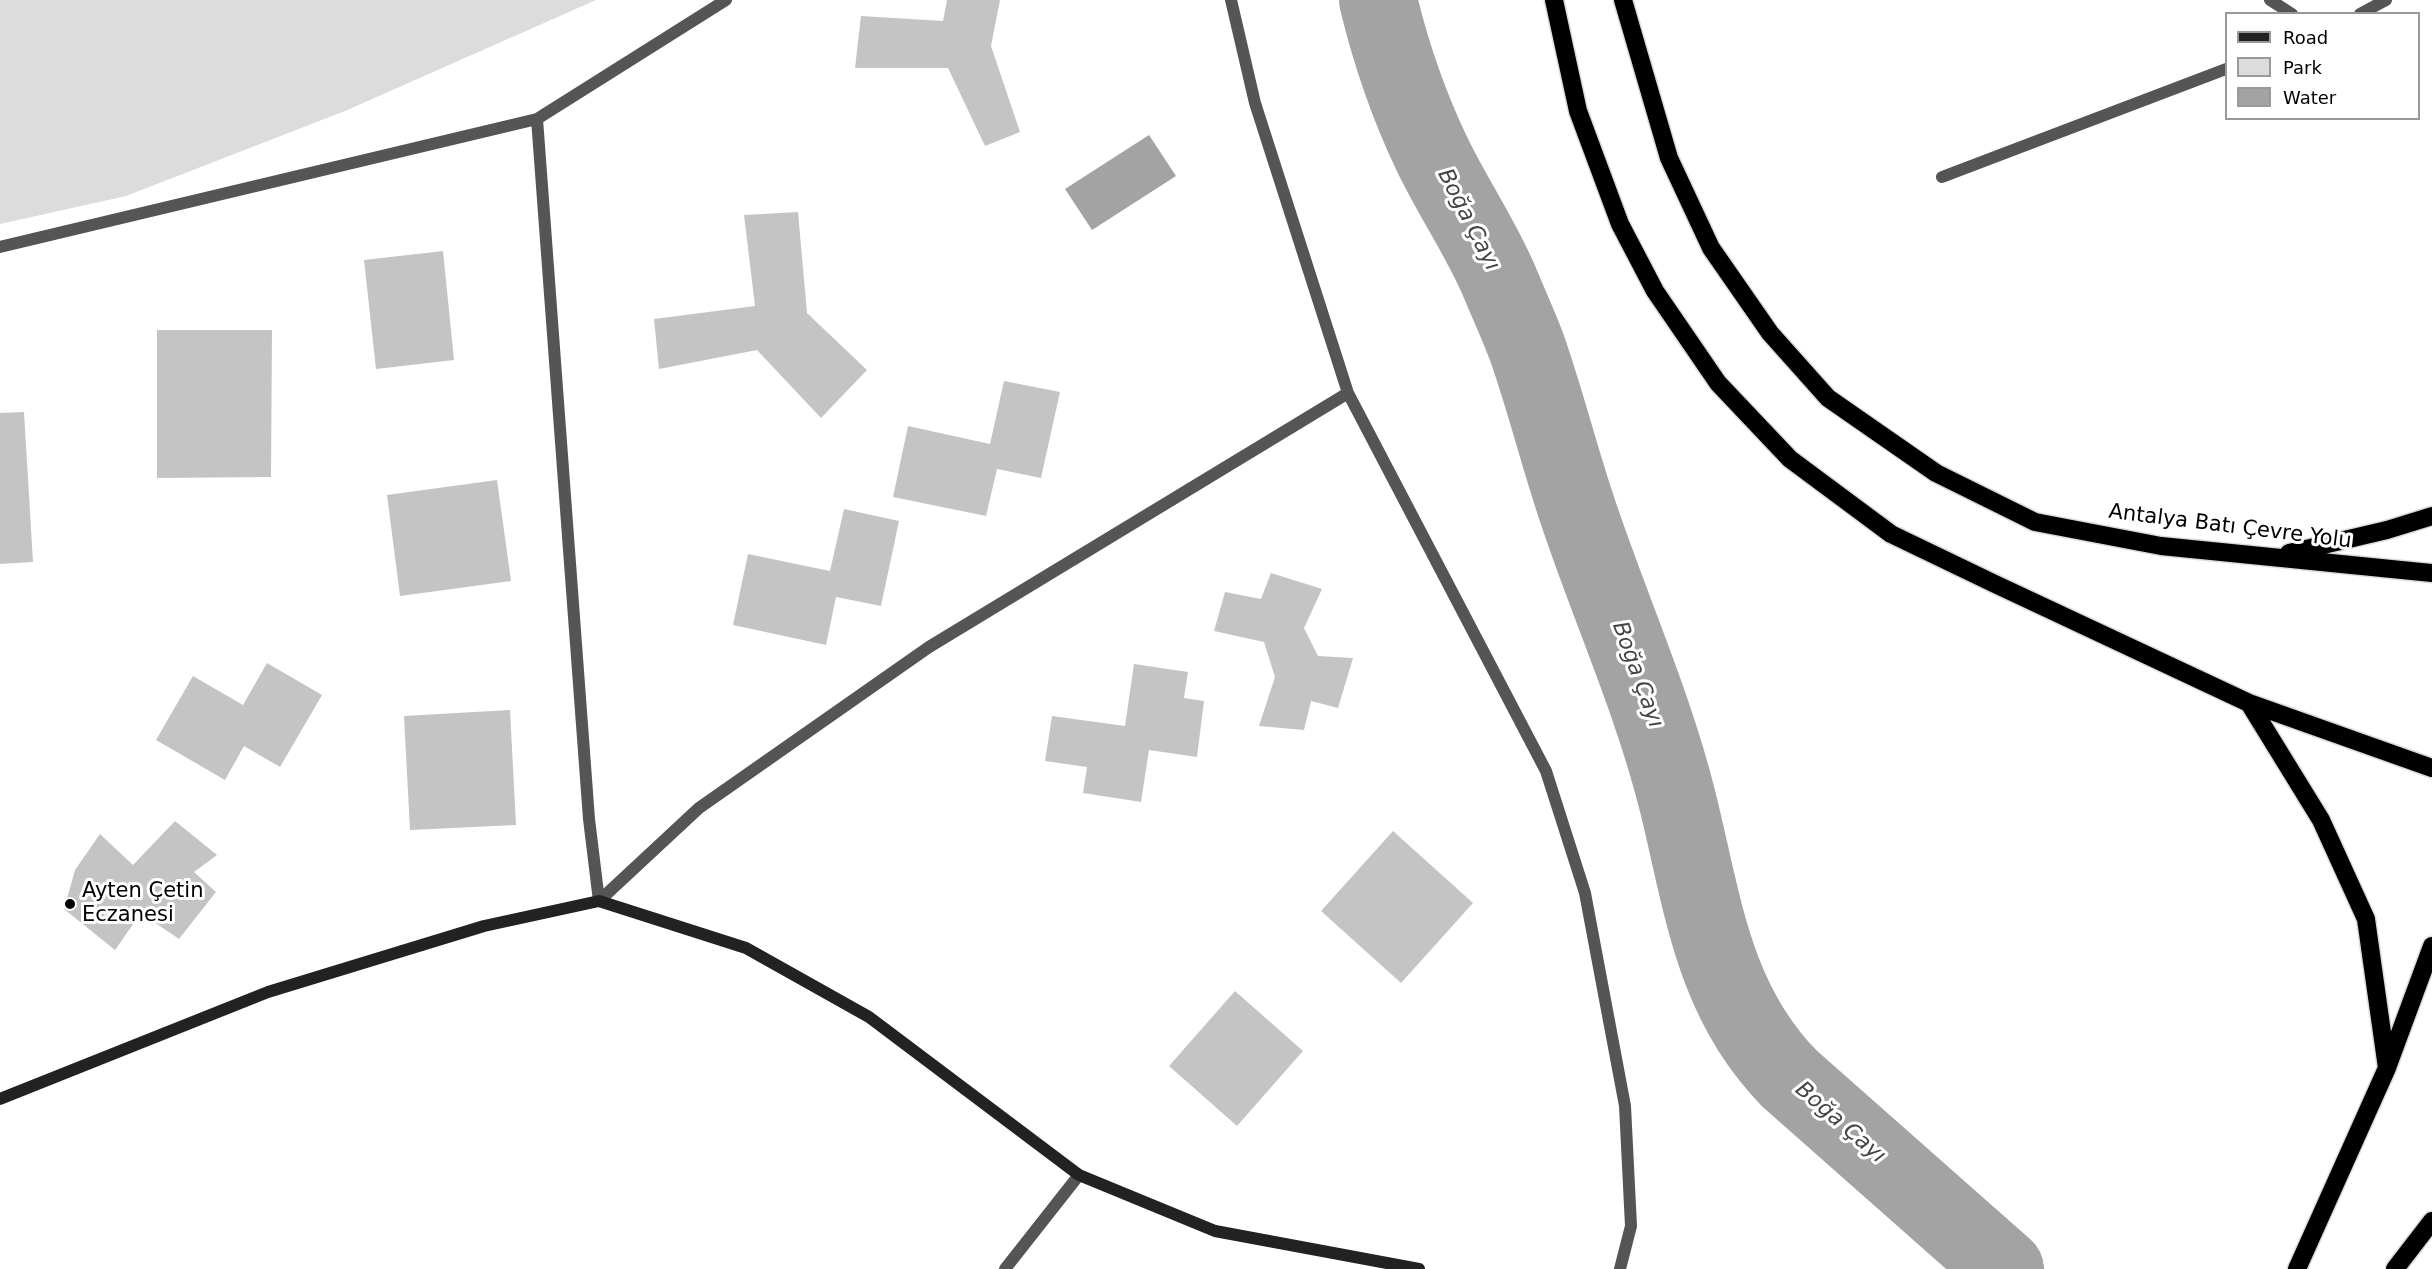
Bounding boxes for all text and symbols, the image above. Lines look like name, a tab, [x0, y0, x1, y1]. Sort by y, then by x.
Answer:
legend	[2225, 12, 2420, 120]
text: Road	[2283, 27, 2328, 48]
text: Park	[2283, 57, 2322, 78]
text: Water	[2283, 87, 2336, 108]
water label: Boğa Çayı	[1431, 165, 1505, 275]
street label: Antalya Batı Çevre Yolu	[2107, 500, 2353, 554]
water label: Boğa Çayı	[1606, 618, 1668, 732]
place label: Ayten Çetin Eczanesi	[82, 879, 203, 929]
marker: Ayten Çetin Eczanesi	[63, 897, 77, 911]
water label: Boğa Çayı	[1789, 1077, 1891, 1169]

